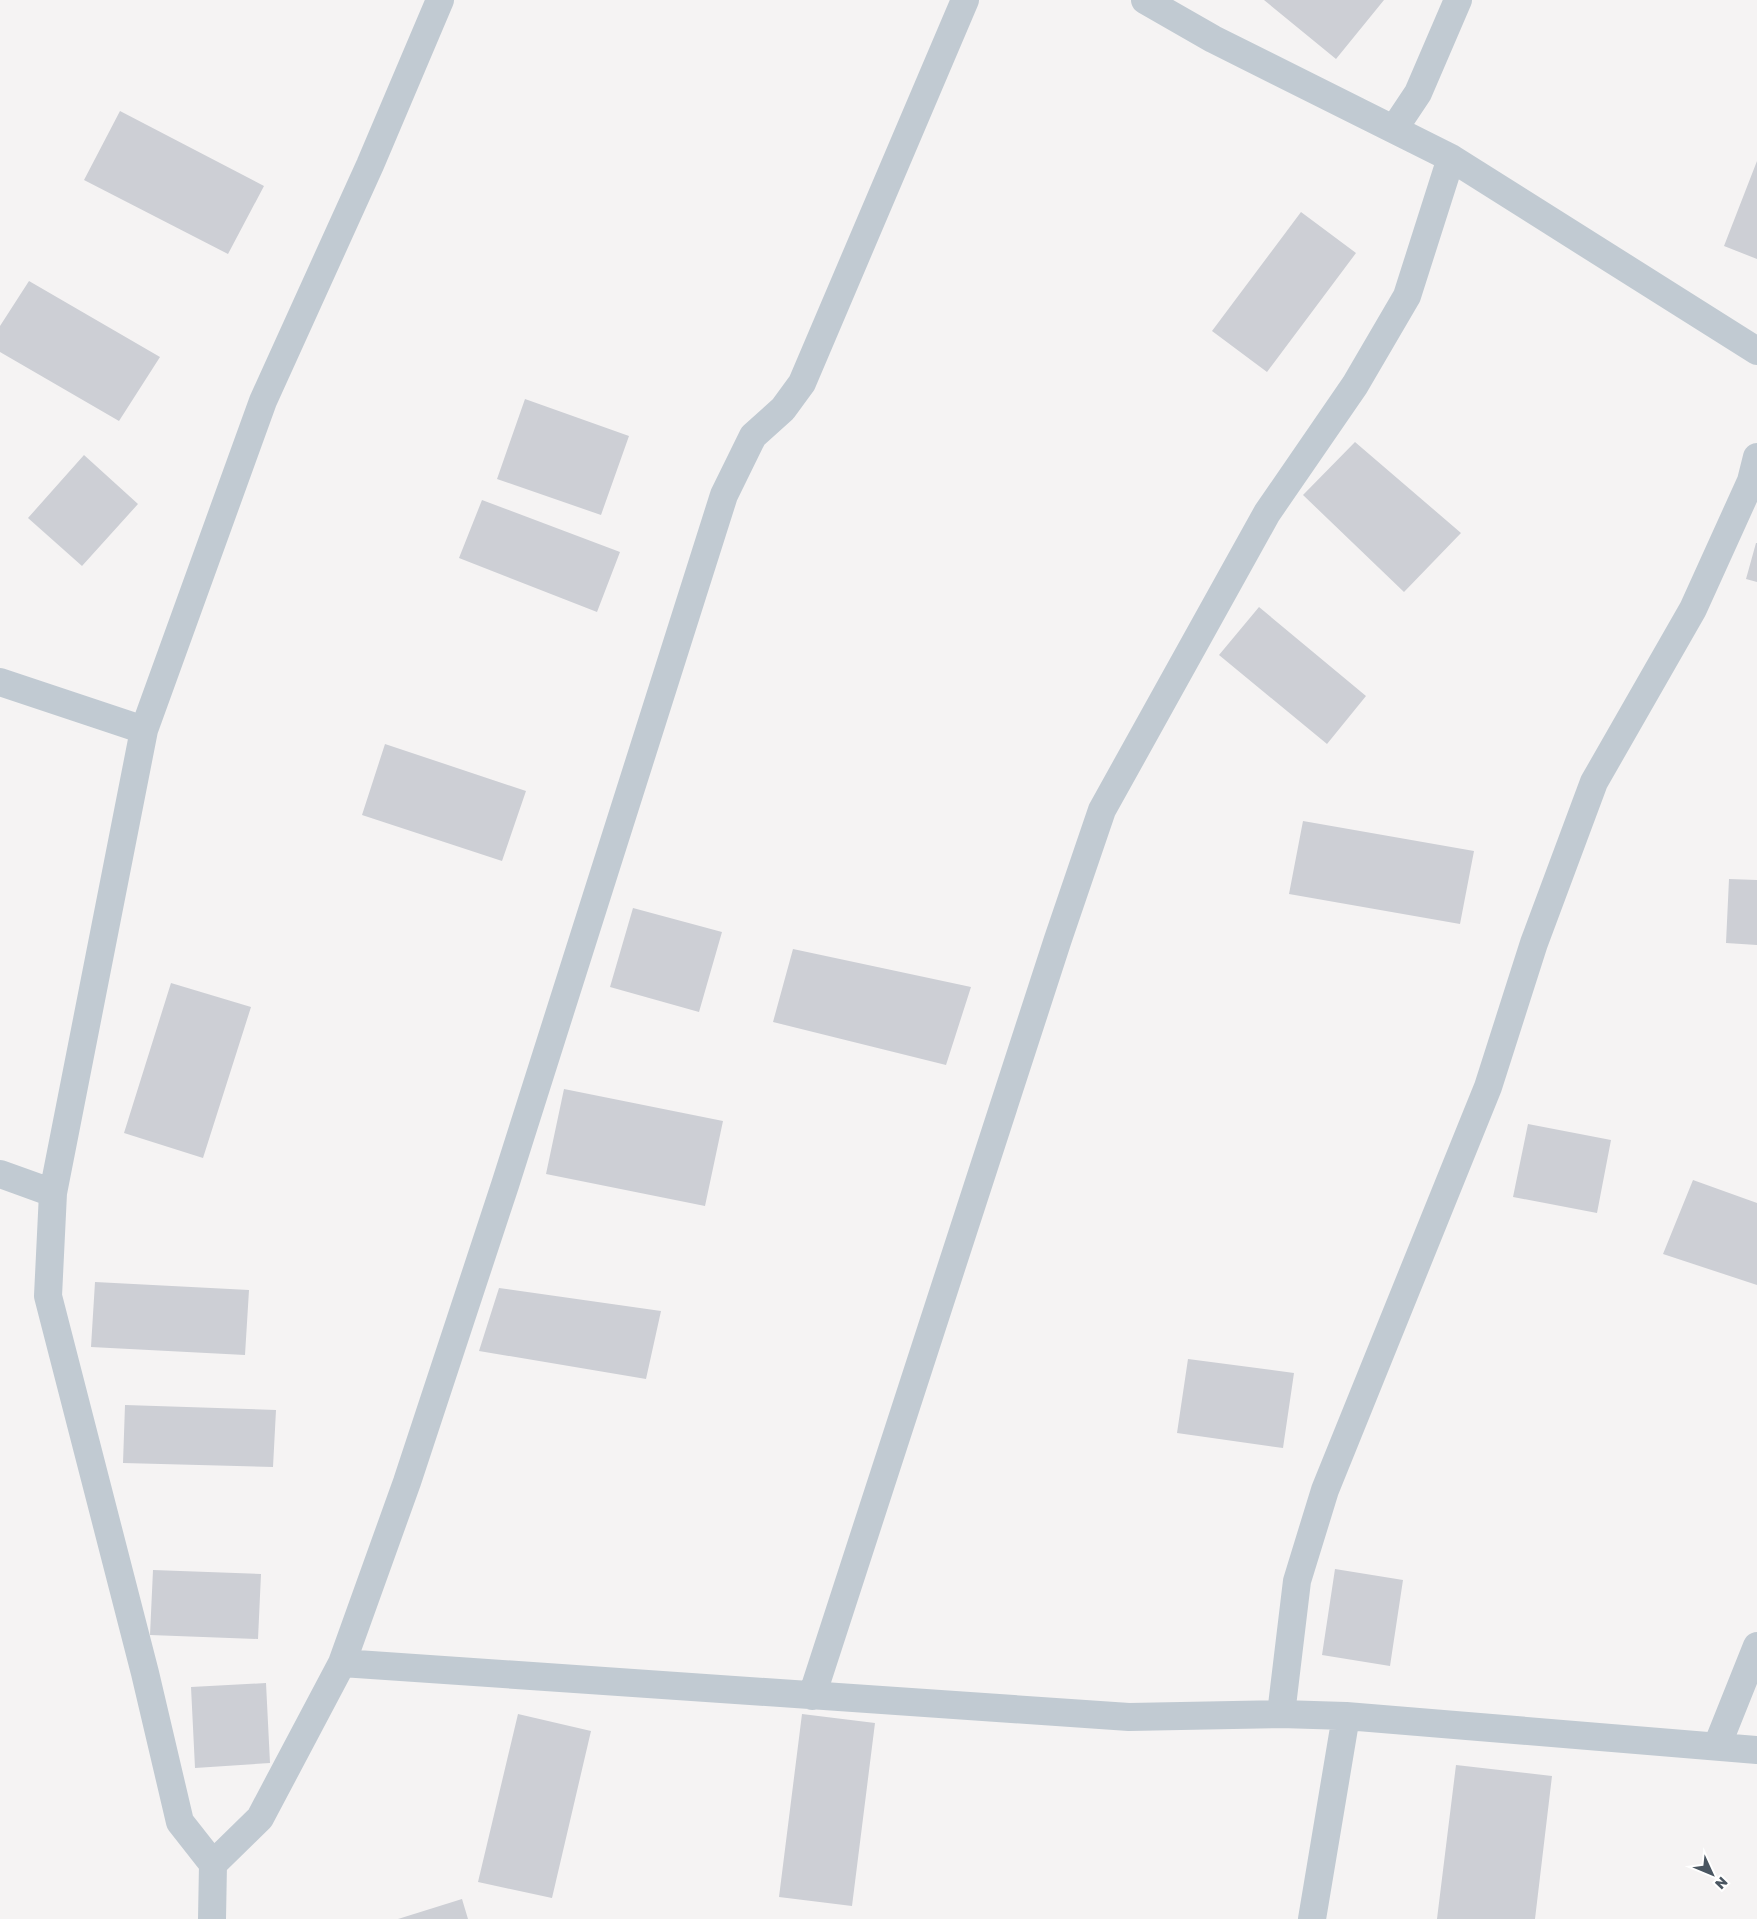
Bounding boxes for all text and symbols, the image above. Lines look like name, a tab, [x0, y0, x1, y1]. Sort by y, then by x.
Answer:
north arrow	[1687, 1849, 1737, 1899]
text: N	[1712, 1874, 1732, 1893]

